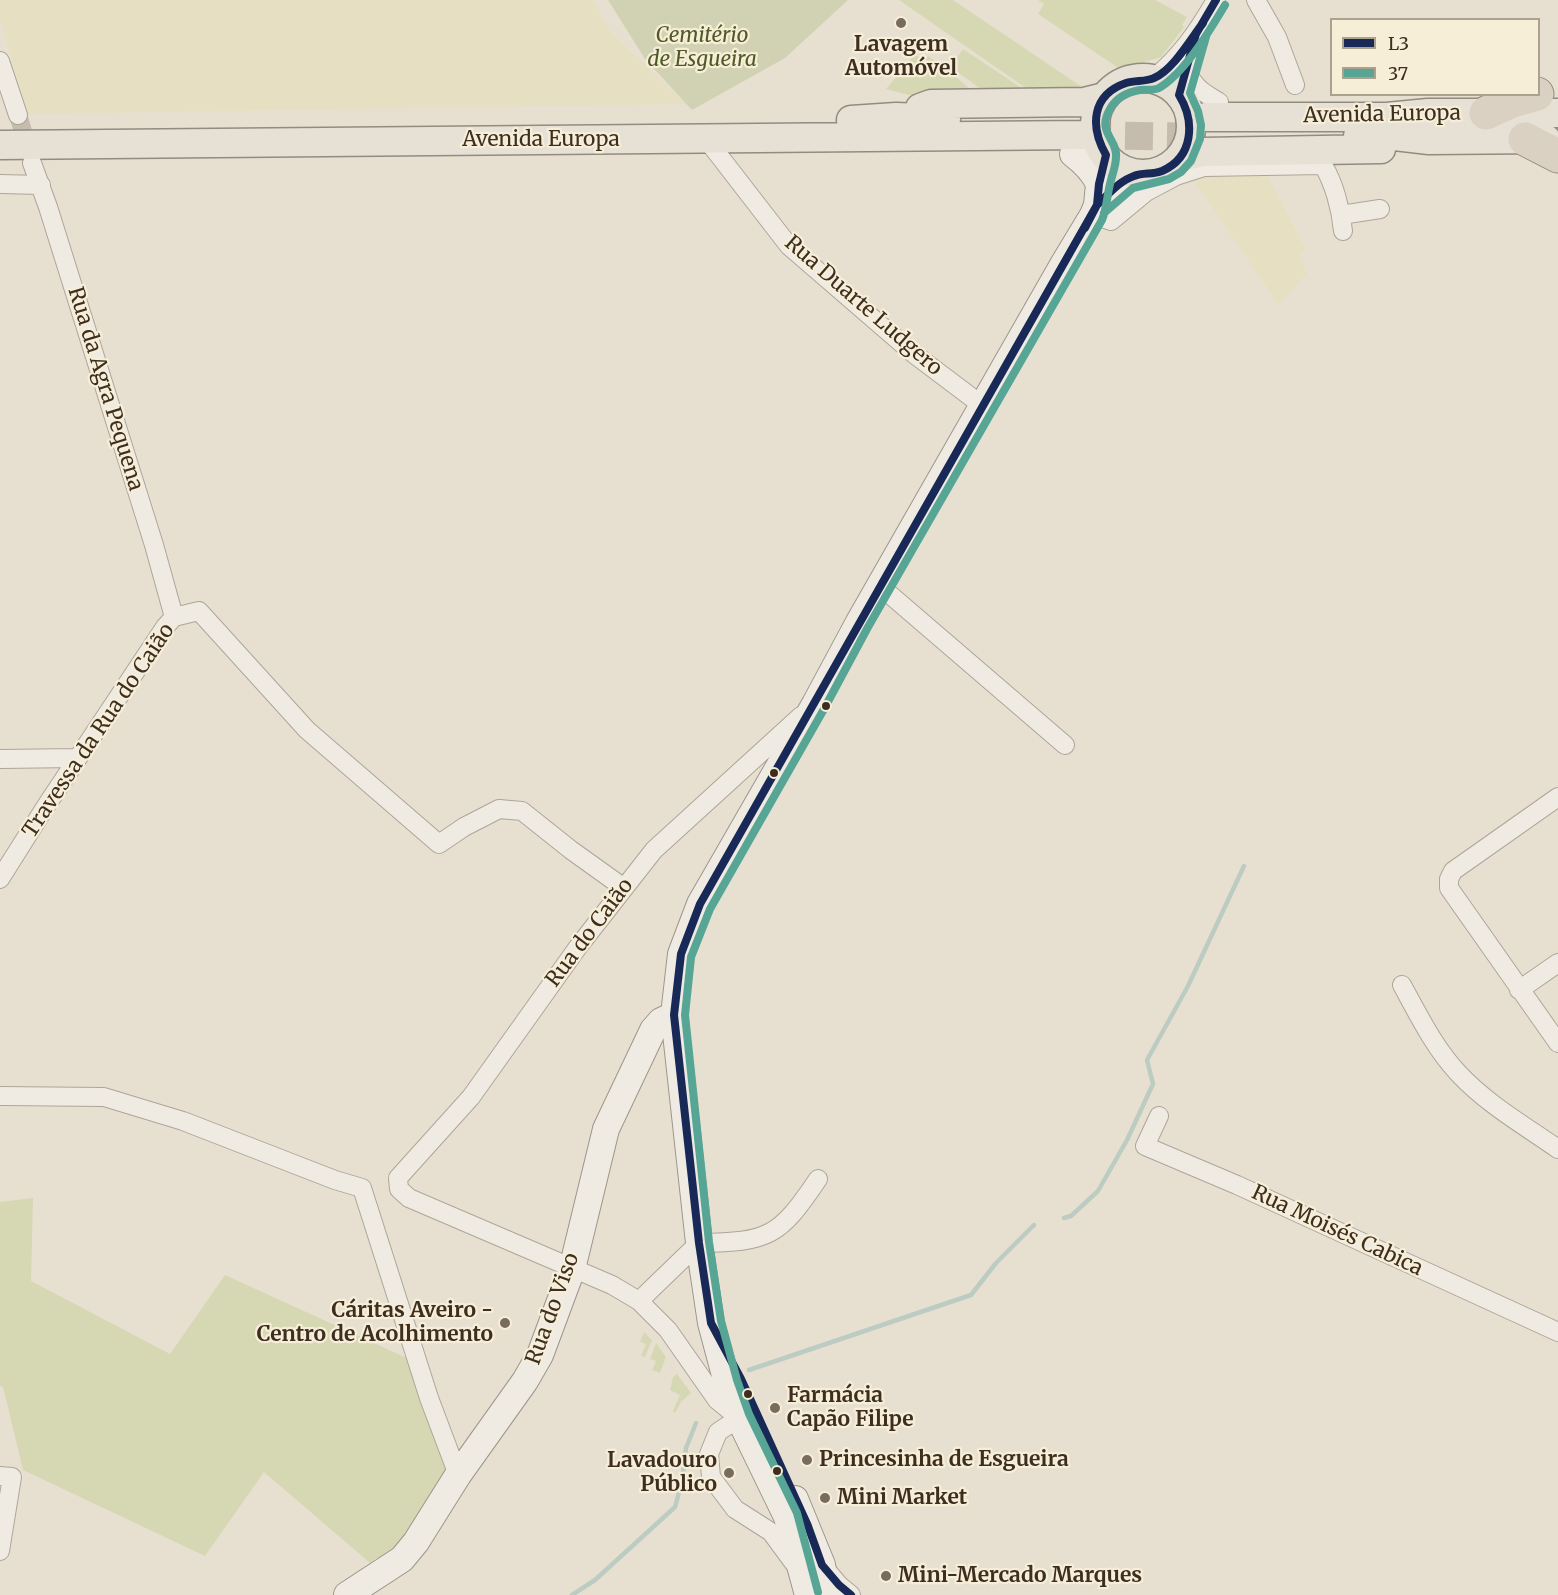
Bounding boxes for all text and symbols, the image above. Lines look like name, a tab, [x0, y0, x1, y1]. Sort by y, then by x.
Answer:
marker: Lavagem Automóvel	[894, 16, 908, 30]
legend	[1330, 18, 1540, 96]
park label: Cemitério de Esgueira	[647, 23, 757, 73]
place label: Lavagem Automóvel	[845, 32, 957, 82]
text: L3	[1388, 32, 1409, 55]
text: 37	[1388, 62, 1408, 85]
street label: Avenida Europa	[1303, 101, 1461, 129]
street label: Avenida Europa	[462, 127, 620, 153]
street label: Rua Duarte Ludgero	[779, 231, 947, 381]
street label: Rua da Agra Pequena	[62, 284, 148, 494]
street label: Travessa da Rua do Caião	[18, 619, 180, 843]
unlabelled marker	[820, 700, 832, 712]
unlabelled marker	[768, 767, 780, 779]
street label: Rua do Caião	[541, 874, 639, 992]
street label: Rua Moisés Cabica	[1247, 1180, 1427, 1282]
street label: Rua do Viso	[521, 1250, 585, 1368]
place label: Cáritas Aveiro - Centro de Acolhimento	[257, 1298, 493, 1348]
marker: Cáritas Aveiro - Centro de Acolhimento	[498, 1316, 512, 1330]
place label: Farmácia Capão Filipe	[787, 1383, 914, 1433]
unlabelled marker	[742, 1388, 754, 1400]
marker: Farmácia Capão Filipe	[768, 1401, 782, 1415]
place label: Princesinha de Esgueira	[819, 1447, 1069, 1473]
place label: Lavadouro Público	[607, 1448, 717, 1498]
marker: Princesinha de Esgueira	[800, 1453, 814, 1467]
unlabelled marker	[771, 1465, 783, 1477]
marker: Lavadouro Público	[722, 1466, 736, 1480]
place label: Mini Market	[837, 1485, 967, 1511]
marker: Mini Market	[818, 1491, 832, 1505]
place label: Mini-Mercado Marques	[898, 1563, 1142, 1589]
marker: Mini-Mercado Marques	[879, 1569, 893, 1583]

